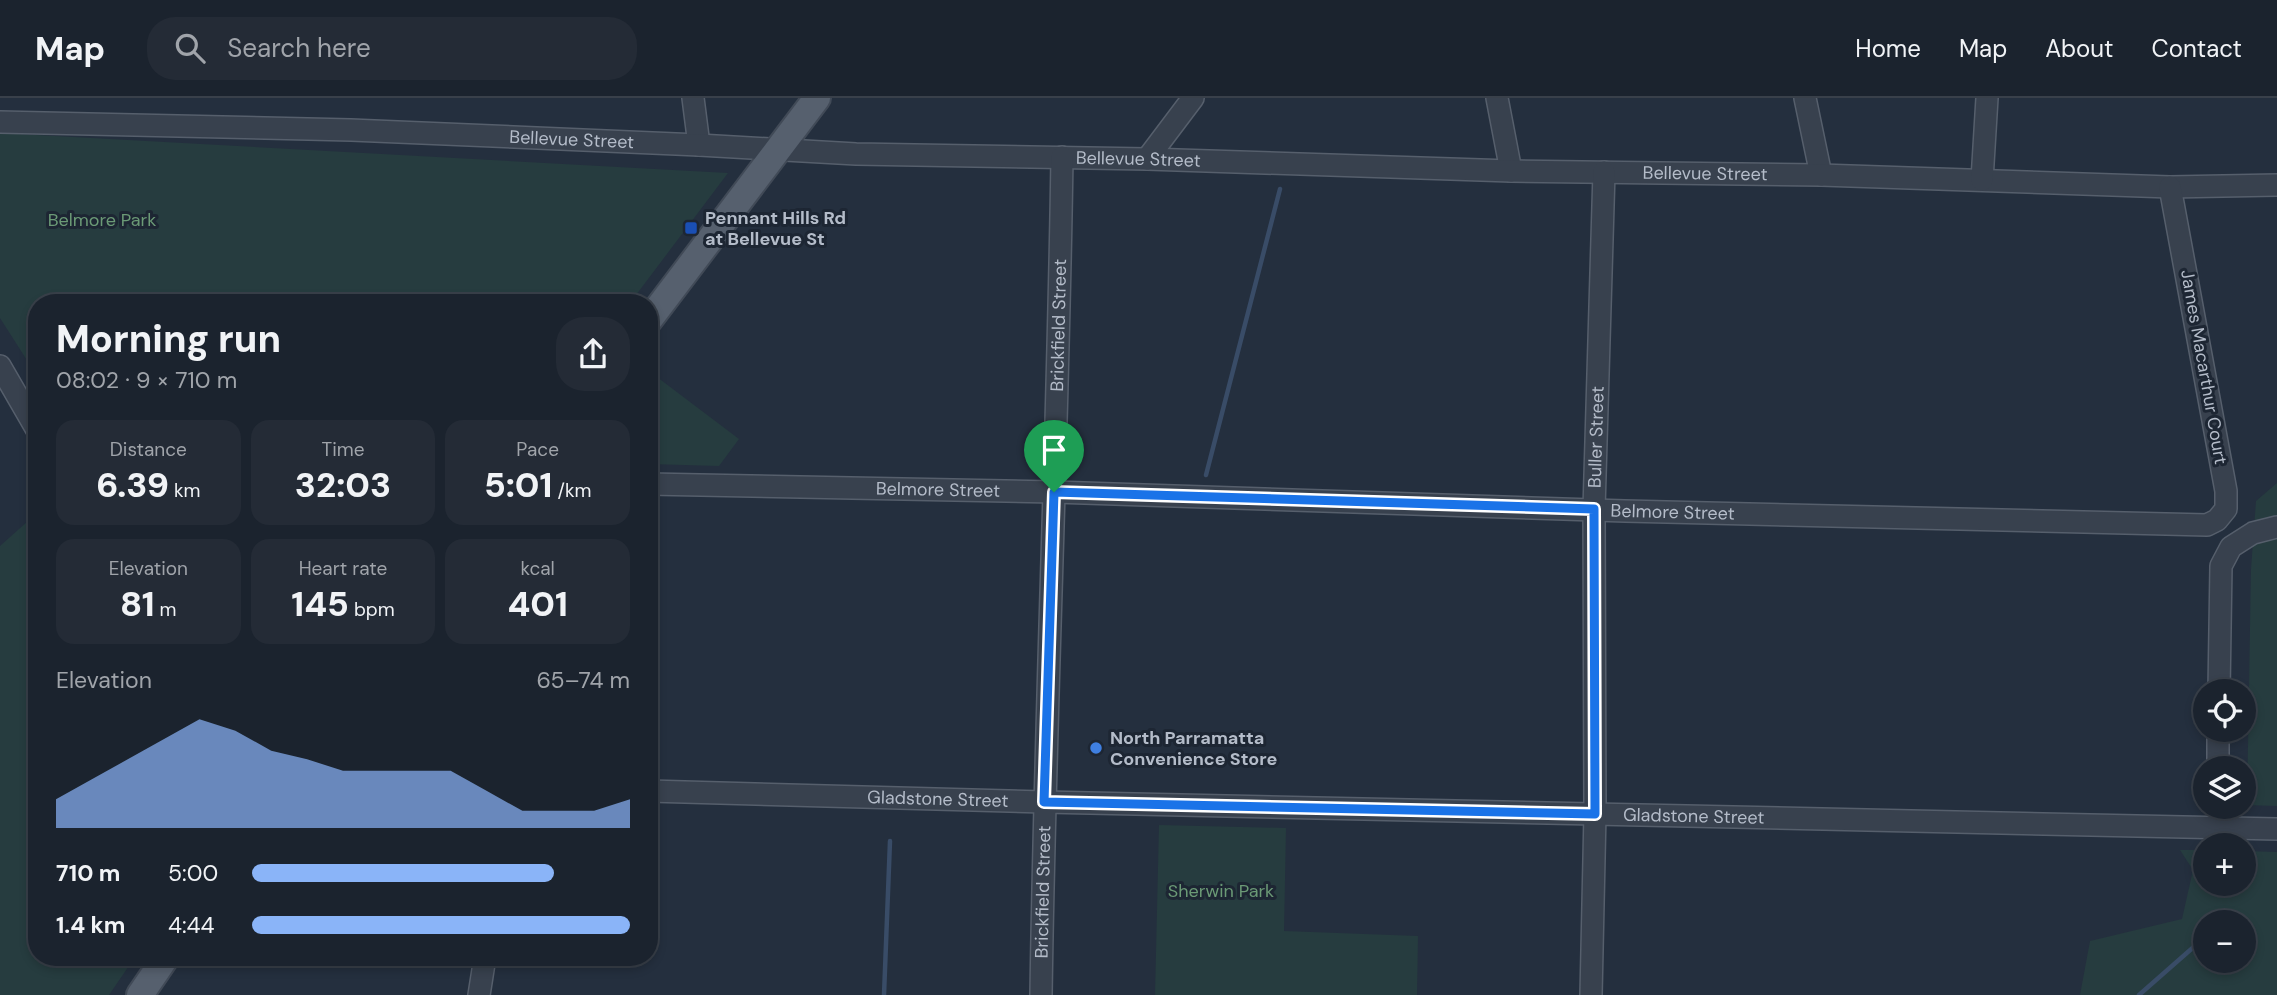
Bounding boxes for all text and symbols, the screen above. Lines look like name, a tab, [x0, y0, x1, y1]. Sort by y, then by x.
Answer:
search box	[147, 17, 637, 80]
text: Map	[35, 27, 105, 70]
icon: search	[171, 29, 209, 67]
text: Search here	[227, 31, 371, 65]
text: Home	[1855, 33, 1921, 64]
text: Map	[1959, 33, 2007, 64]
text: About	[2045, 33, 2114, 64]
text: Contact	[2152, 33, 2242, 64]
street label: Bellevue Street	[509, 125, 635, 154]
street label: Bellevue Street	[1076, 146, 1201, 173]
street label: Bellevue Street	[1642, 161, 1768, 186]
place label: Pennant Hills Rd at Bellevue St	[705, 206, 846, 251]
park label: Belmore Park	[48, 208, 156, 232]
marker: Pennant Hills Rd at Bellevue St	[683, 220, 699, 236]
street label: Brickfield Street	[1045, 259, 1072, 392]
street label: James Macarthur Court	[2175, 268, 2233, 466]
text: Morning run	[56, 314, 281, 364]
button: share	[556, 317, 630, 391]
text: 08:02 · 9 × 710 m	[56, 365, 237, 395]
street label: Buller Street	[1583, 386, 1610, 488]
pin	[1024, 420, 1084, 492]
icon: arrive	[1035, 431, 1073, 469]
text: Distance	[110, 437, 187, 462]
text: Time	[322, 437, 364, 462]
text: Pace	[516, 437, 559, 462]
text: 6.39	[96, 462, 169, 508]
text: 32:03	[295, 462, 391, 508]
text: 5:01	[484, 462, 552, 508]
street label: Belmore Street	[876, 476, 1000, 503]
text: km	[169, 478, 200, 503]
text: /km	[552, 478, 591, 503]
street label: Belmore Street	[1610, 499, 1735, 526]
text: Elevation	[109, 556, 188, 581]
text: Heart rate	[299, 556, 387, 581]
text: kcal	[520, 556, 555, 581]
text: 81	[120, 581, 155, 627]
text: 145	[291, 581, 349, 627]
text: 401	[507, 581, 568, 627]
text: m	[155, 597, 177, 622]
text: bpm	[349, 597, 395, 622]
text: Elevation	[56, 665, 152, 695]
text: 65–74 m	[536, 665, 630, 695]
map controls	[2193, 679, 2256, 973]
button: locate	[2193, 679, 2256, 742]
place label: North Parramatta Convenience Store	[1110, 726, 1277, 771]
marker: North Parramatta Convenience Store	[1088, 740, 1104, 756]
button: layers	[2193, 756, 2256, 819]
street label: Gladstone Street	[867, 785, 1009, 813]
street label: Gladstone Street	[1623, 803, 1765, 830]
street label: Brickfield Street	[1030, 825, 1056, 959]
button: +	[2193, 833, 2256, 896]
text: 710 m	[56, 858, 120, 888]
text: 5:00	[168, 858, 218, 888]
park label: Sherwin Park	[1168, 879, 1274, 903]
text: 1.4 km	[56, 910, 125, 940]
text: 4:44	[168, 910, 215, 940]
button: −	[2193, 910, 2256, 973]

